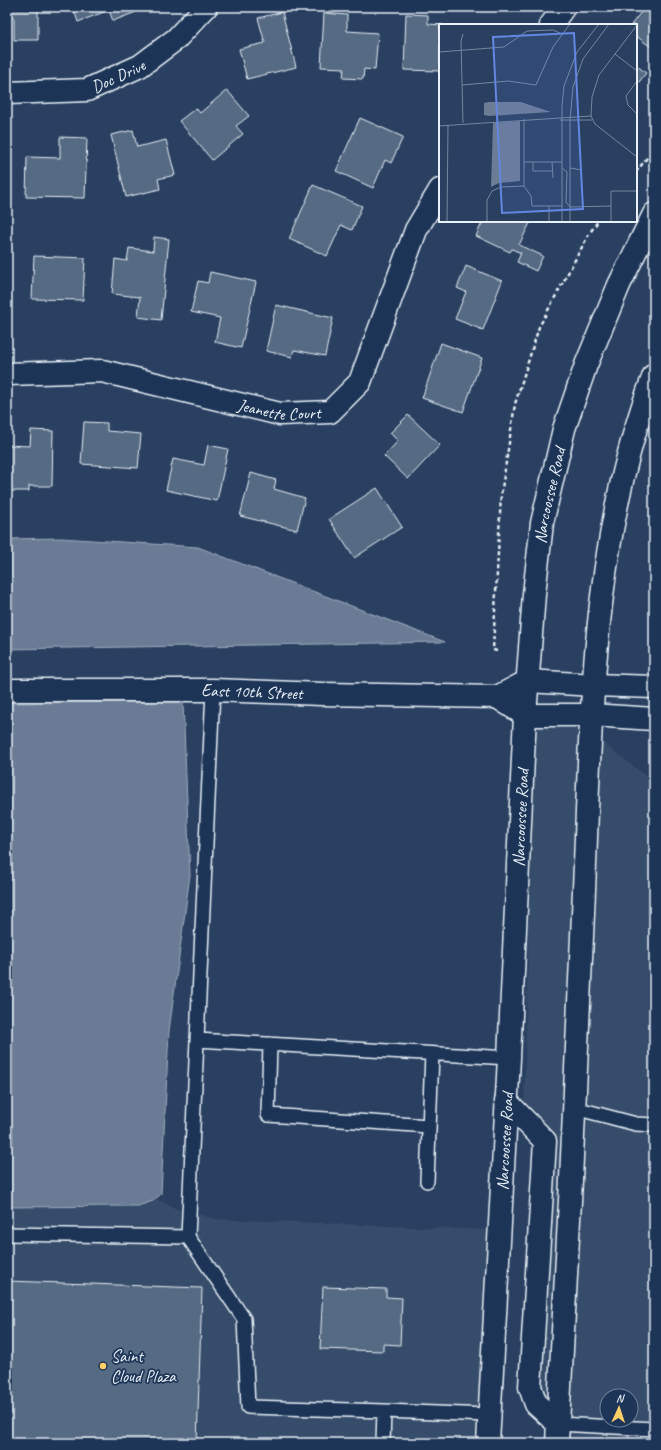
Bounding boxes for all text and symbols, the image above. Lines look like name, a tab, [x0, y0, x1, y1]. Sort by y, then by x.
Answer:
inset map	[439, 24, 637, 222]
street label: Doc Drive	[88, 54, 151, 97]
street label: Jeanette Court	[235, 393, 323, 425]
street label: Narcoossee Road	[529, 443, 570, 545]
street label: East 10th Street	[201, 679, 305, 704]
street label: Narcoossee Road	[507, 766, 533, 867]
street label: Narcoossee Road	[491, 1090, 518, 1191]
place label: Saint Cloud Plaza	[111, 1346, 177, 1387]
marker: Saint Cloud Plaza	[98, 1361, 108, 1371]
north arrow	[599, 1388, 639, 1428]
text: N	[616, 1391, 625, 1405]

